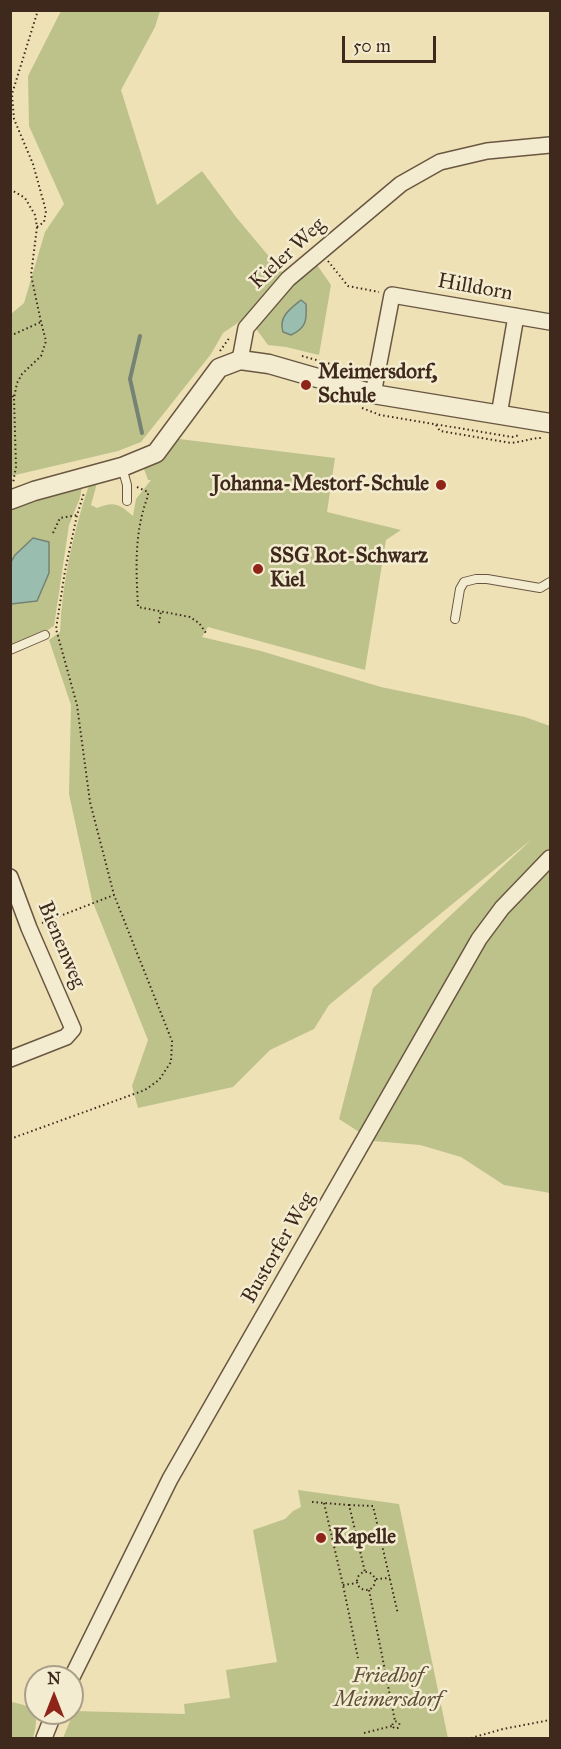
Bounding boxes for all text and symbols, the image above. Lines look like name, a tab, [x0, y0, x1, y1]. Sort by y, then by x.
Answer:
scale bar	[345, 24, 440, 62]
text: 50 m	[353, 35, 391, 57]
street label: Kieler Weg	[245, 213, 331, 295]
street label: Hilldorn	[436, 269, 514, 307]
place label: Meimersdorf, Schule	[318, 360, 437, 410]
marker: Meimersdorf, Schule	[299, 378, 313, 392]
place label: Johanna-Mestorf-Schule	[212, 472, 429, 498]
marker: Johanna-Mestorf-Schule	[434, 478, 448, 492]
place label: SSG Rot-Schwarz Kiel	[270, 544, 428, 594]
marker: SSG Rot-Schwarz Kiel	[251, 562, 265, 576]
street label: Bienenweg	[32, 898, 90, 992]
street label: Bustorfer Weg	[237, 1188, 321, 1308]
place label: Kapelle	[333, 1525, 396, 1551]
marker: Kapelle	[314, 1531, 328, 1545]
park label: Friedhof Meimersdorf	[334, 1664, 442, 1714]
north arrow	[24, 1665, 84, 1725]
text: N	[47, 1669, 61, 1688]

